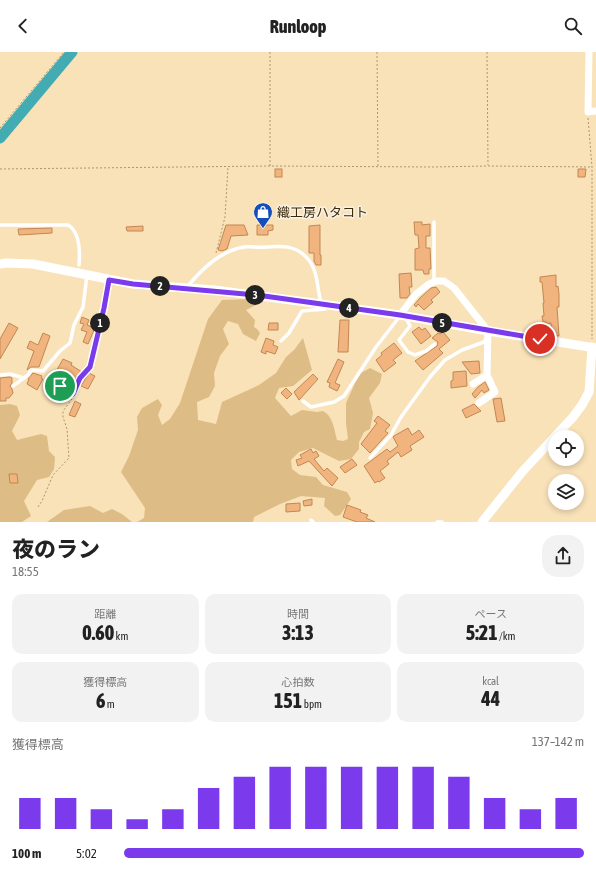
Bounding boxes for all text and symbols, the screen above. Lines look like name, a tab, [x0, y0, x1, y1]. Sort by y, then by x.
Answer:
icon: back	[12, 15, 34, 37]
icon: search	[562, 15, 584, 37]
text: Runloop	[270, 16, 326, 37]
shop icon: 織工房ハタコト	[252, 201, 274, 229]
place label: 織工房ハタコト	[277, 205, 368, 220]
pin: 2	[150, 276, 170, 296]
text: 2	[157, 280, 163, 292]
pin: 3	[245, 285, 265, 305]
text: 3	[252, 289, 258, 301]
pin: 4	[339, 298, 359, 318]
text: 4	[346, 302, 352, 314]
pin: 1	[90, 313, 110, 333]
pin: 5	[432, 313, 452, 333]
text: 1	[97, 317, 103, 329]
text: 5	[439, 317, 445, 329]
pin	[523, 322, 557, 356]
icon: check	[529, 328, 551, 350]
pin	[43, 369, 77, 403]
icon: arrive	[49, 375, 71, 397]
map controls	[548, 430, 584, 510]
button: locate	[548, 430, 584, 466]
button: layers	[548, 474, 584, 510]
button: share	[542, 535, 584, 577]
text: 夜のラン	[12, 536, 100, 562]
text: 18:55	[12, 564, 39, 579]
text: 距離	[94, 608, 116, 620]
text: 時間	[287, 608, 309, 620]
text: ペース	[474, 608, 507, 620]
text: 0.60	[82, 621, 114, 644]
text: 3:13	[282, 621, 314, 644]
text: 5:21	[466, 621, 498, 644]
text: km	[114, 630, 128, 642]
text: /km	[498, 630, 516, 642]
text: kcal	[482, 675, 499, 687]
text: 獲得標高	[83, 676, 127, 688]
text: 心拍数	[281, 676, 314, 688]
text: 44	[481, 687, 500, 710]
text: 6	[96, 689, 105, 712]
text: 151	[274, 689, 302, 712]
text: m	[105, 698, 115, 710]
text: bpm	[302, 698, 322, 710]
text: 137–142 m	[532, 734, 584, 749]
text: 獲得標高	[12, 737, 64, 752]
text: 100 m	[12, 846, 41, 861]
text: 5:02	[76, 846, 97, 861]

